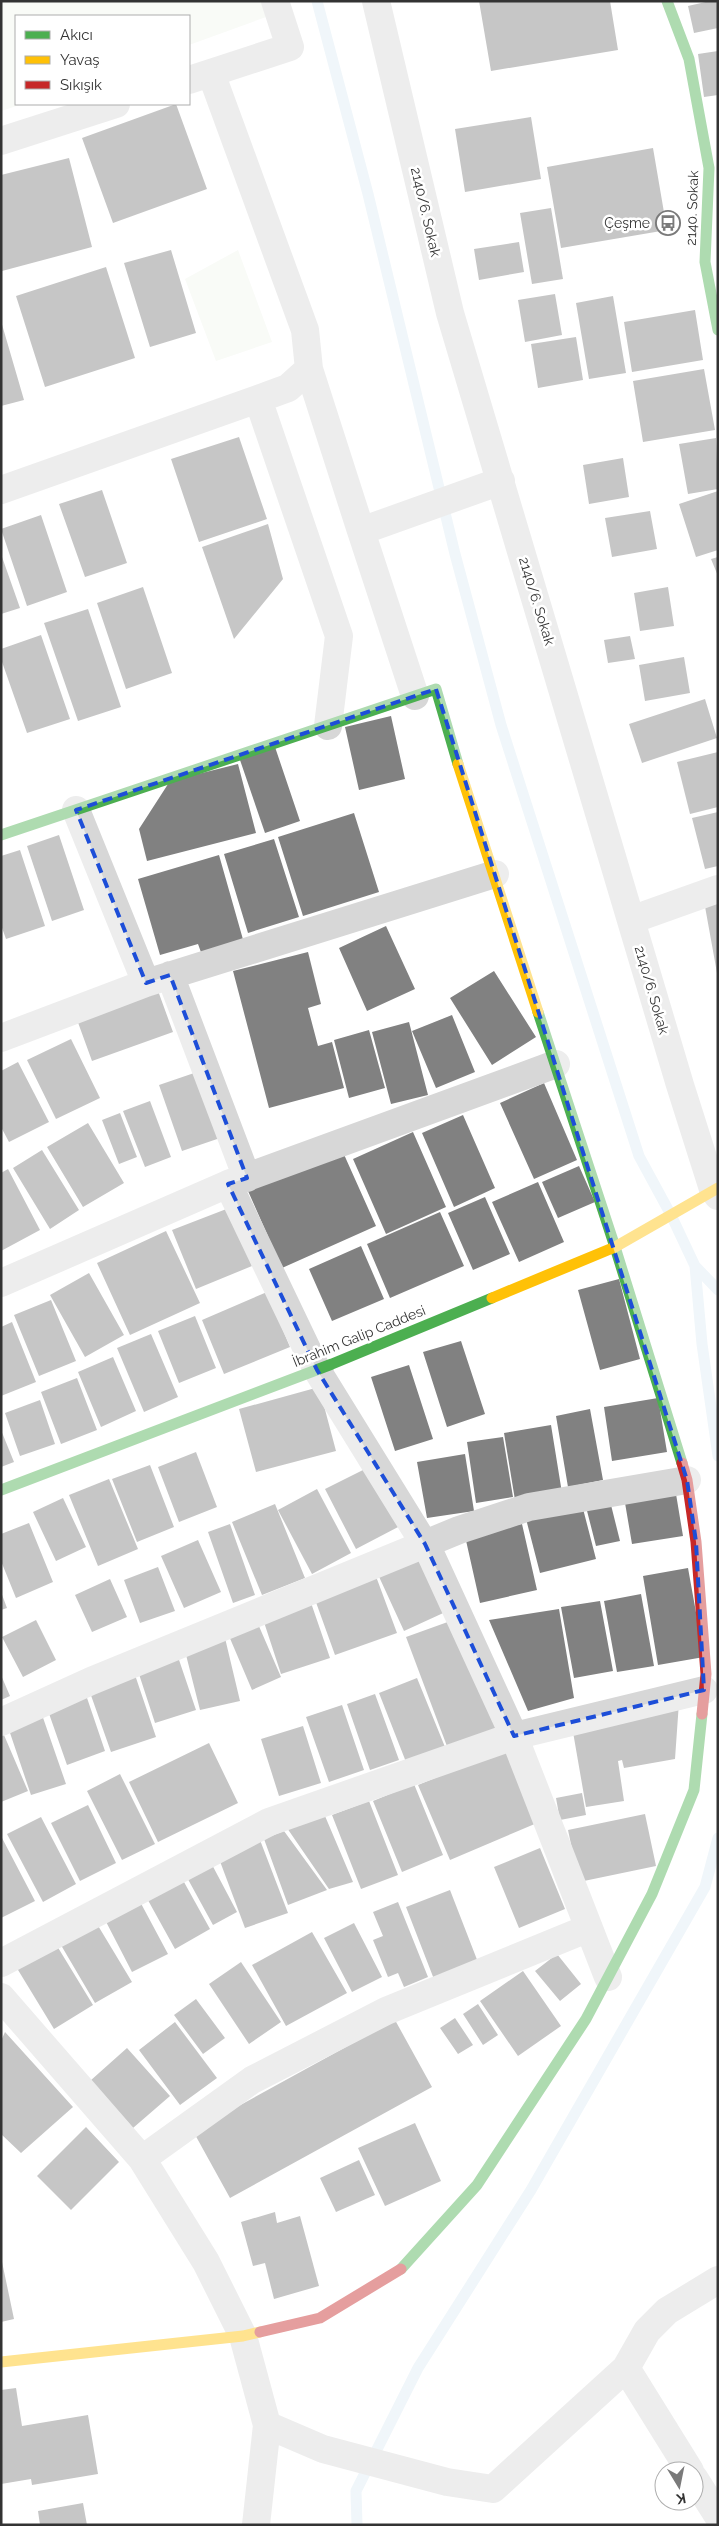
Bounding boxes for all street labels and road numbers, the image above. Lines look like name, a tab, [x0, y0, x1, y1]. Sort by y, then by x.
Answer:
street label: 2140/6. Sokak	[408, 166, 444, 259]
street label: 2140. Sokak	[683, 170, 701, 246]
street label: 2140/6. Sokak	[516, 555, 558, 648]
street label: 2140/6. Sokak	[632, 944, 672, 1037]
street label: İbrahim Galip Caddesi	[290, 1300, 428, 1370]

